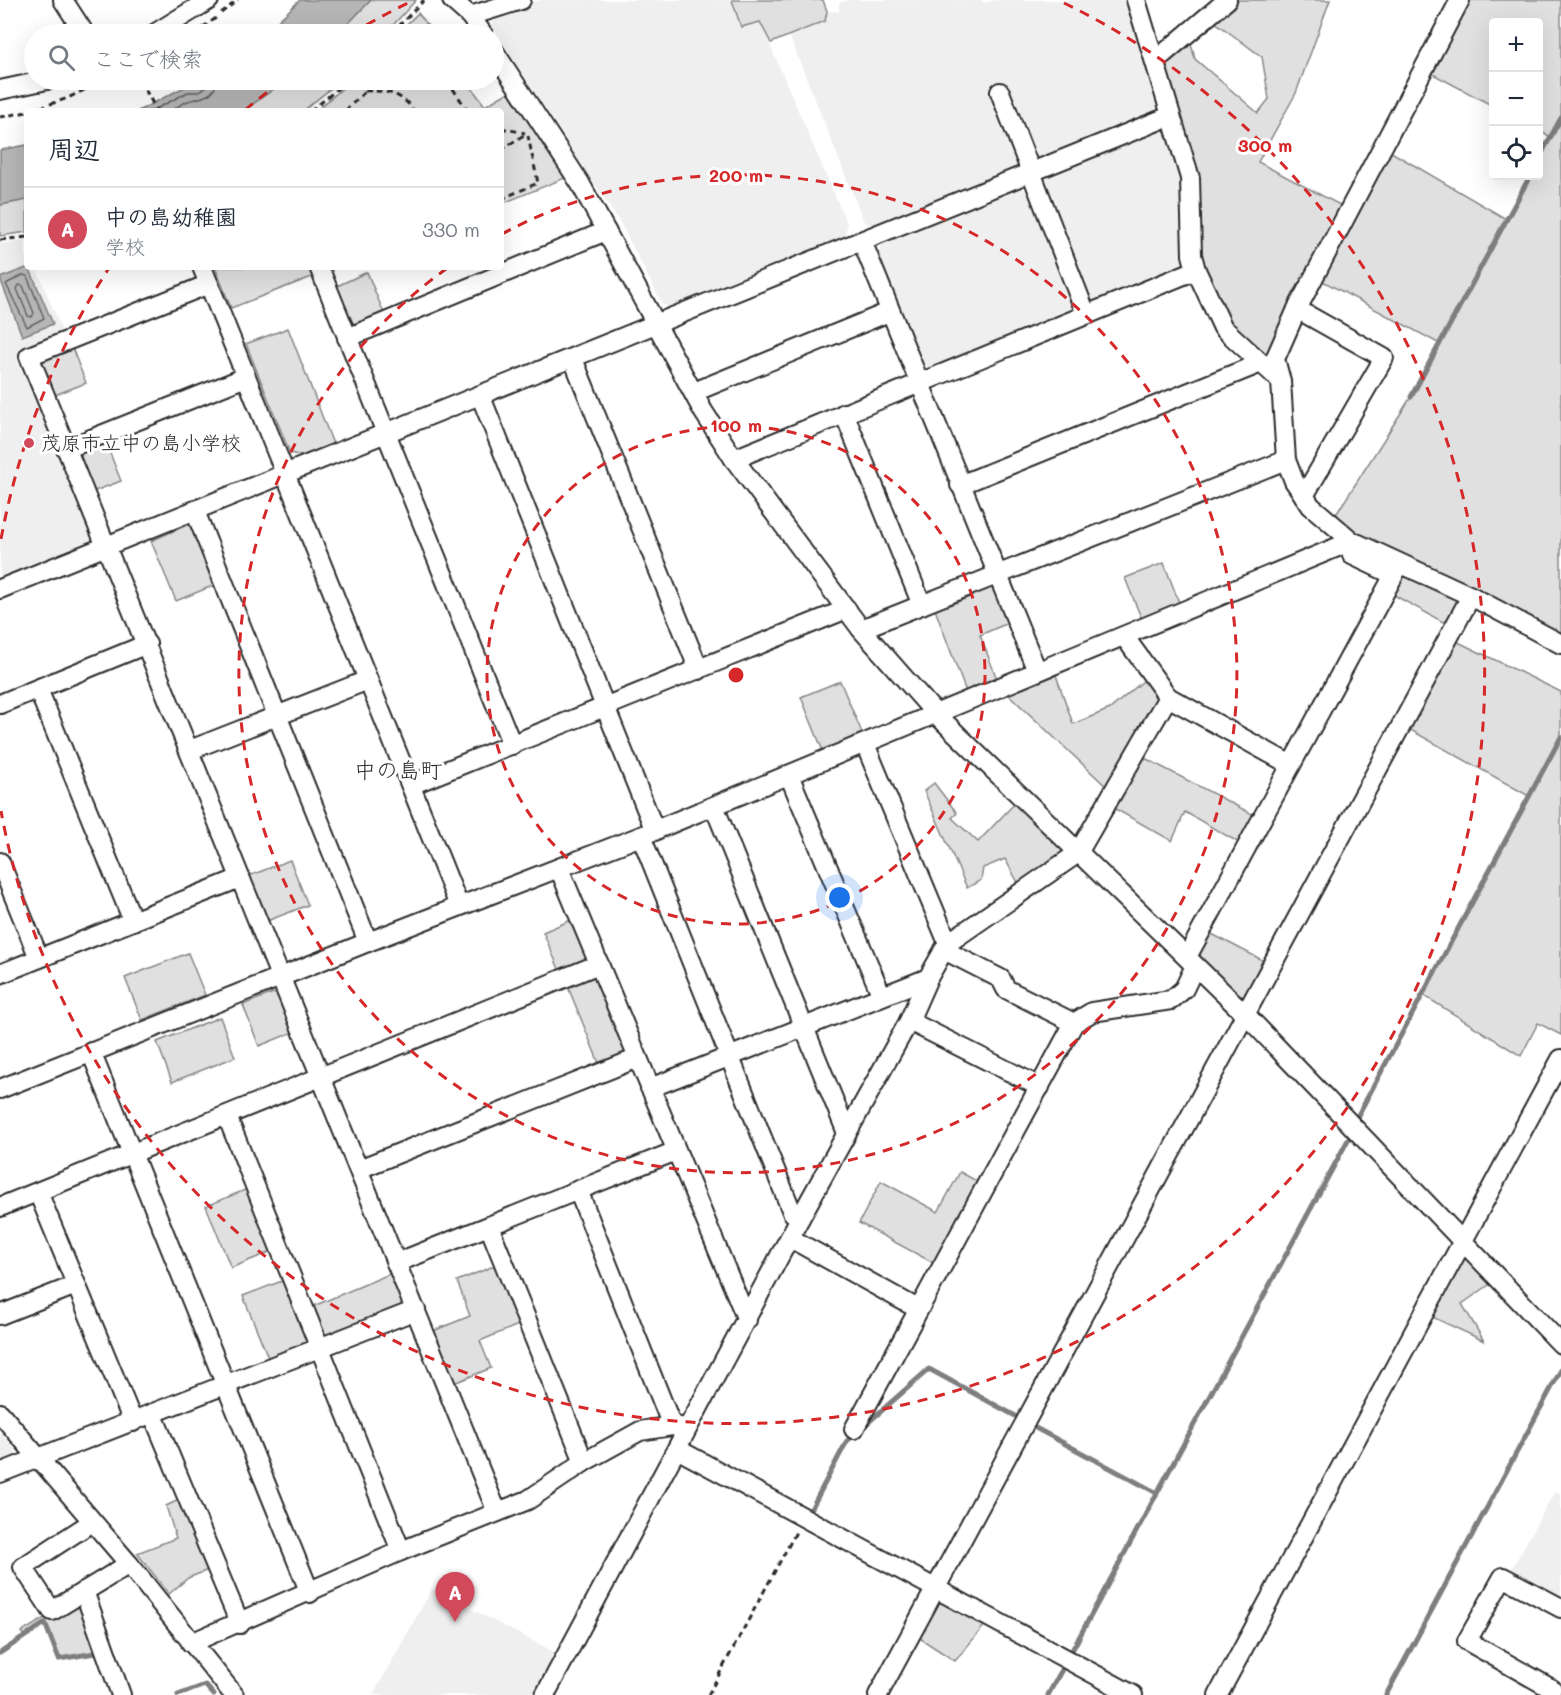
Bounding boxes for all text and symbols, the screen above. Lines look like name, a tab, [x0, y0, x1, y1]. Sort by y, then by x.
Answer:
map controls	[1489, 18, 1543, 180]
button: +	[1489, 18, 1543, 72]
search box	[24, 24, 504, 90]
icon: search	[45, 41, 78, 74]
text: ここで検索	[93, 44, 203, 73]
button: −	[1489, 72, 1543, 126]
button: locate	[1489, 126, 1543, 180]
text: 周辺	[48, 132, 100, 166]
text: 300 m	[1238, 133, 1292, 157]
text: 200 m	[709, 163, 763, 187]
text: 中の島幼稚園	[105, 202, 237, 231]
text: A	[61, 216, 74, 242]
text: 330 m	[422, 216, 480, 242]
text: 学校	[105, 233, 145, 259]
text: 100 m	[710, 413, 762, 437]
place label: 茂原市立中の島小学校	[41, 429, 241, 455]
marker: 茂原市立中の島小学校	[22, 436, 36, 450]
centre of rings	[726, 665, 746, 685]
district label: 中の島町	[354, 755, 442, 784]
your location	[825, 883, 854, 912]
pin: A	[436, 1572, 474, 1622]

